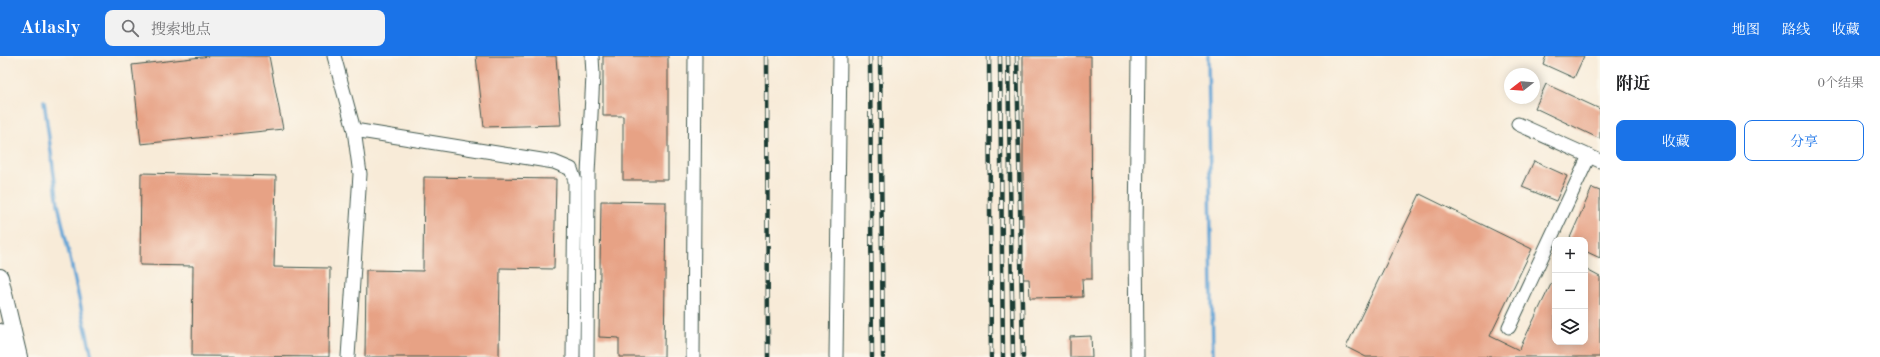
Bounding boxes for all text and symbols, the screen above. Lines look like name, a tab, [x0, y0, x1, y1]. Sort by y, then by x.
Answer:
search box	[105, 10, 385, 46]
icon: search	[119, 17, 141, 39]
text: Atlasly	[20, 19, 81, 38]
text: 搜索地点	[151, 23, 211, 38]
text: 地图	[1732, 23, 1760, 37]
text: 路线	[1782, 23, 1810, 37]
text: 收藏	[1832, 23, 1860, 37]
north arrow	[1504, 68, 1540, 104]
text: 附近	[1616, 76, 1650, 93]
text: 0个结果	[1817, 77, 1864, 90]
button: 收藏	[1616, 120, 1736, 161]
button: 分享	[1744, 120, 1864, 161]
map controls	[1552, 237, 1588, 345]
button: +	[1552, 237, 1588, 273]
button: −	[1552, 273, 1588, 309]
button: layers	[1552, 309, 1588, 345]

